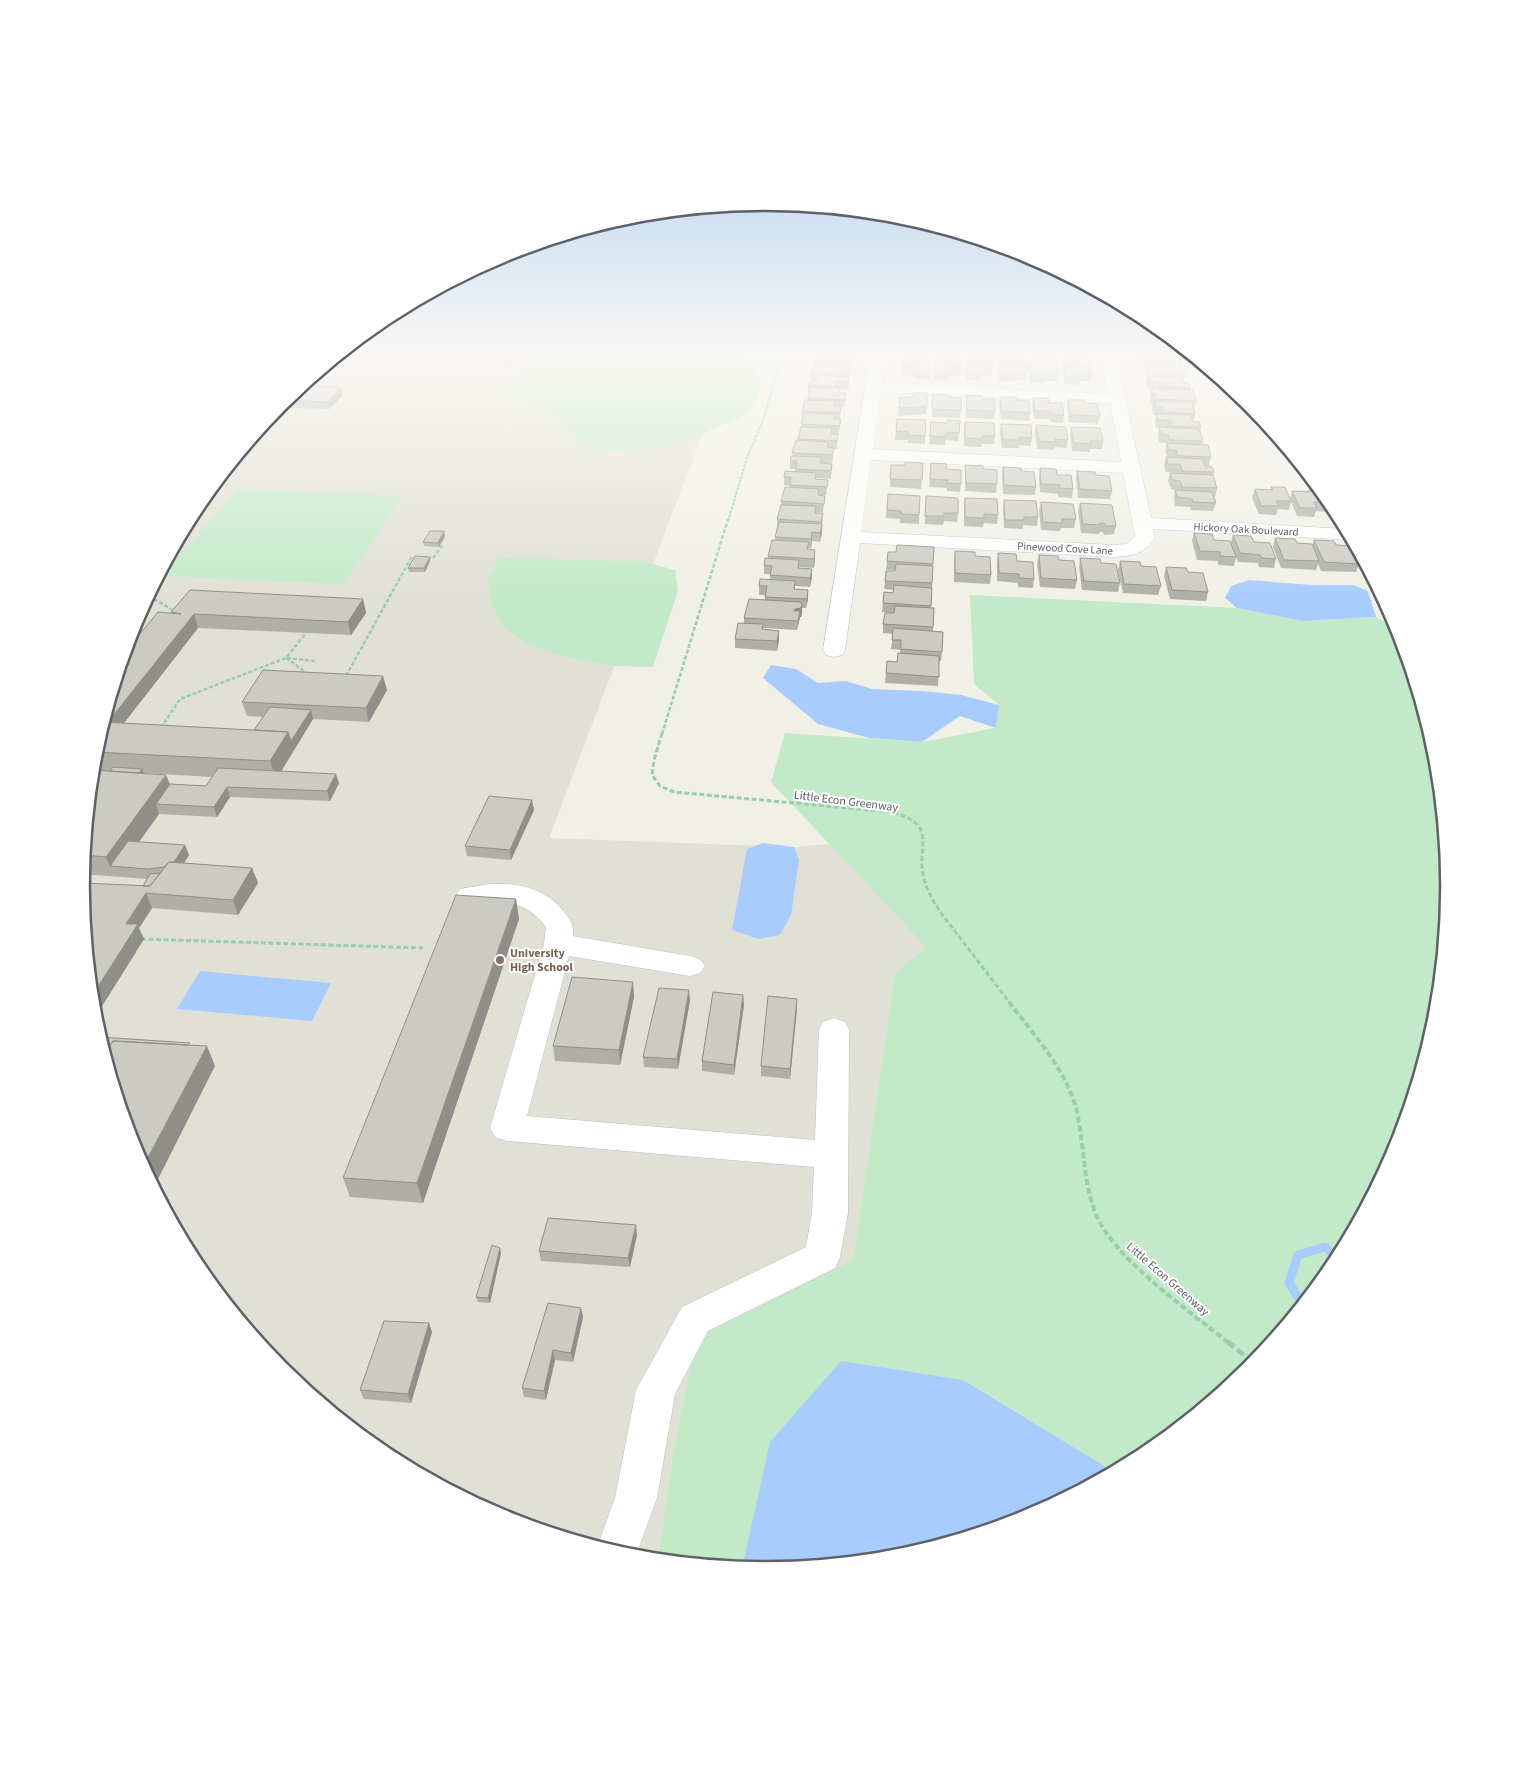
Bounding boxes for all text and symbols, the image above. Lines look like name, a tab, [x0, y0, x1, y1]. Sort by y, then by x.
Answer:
street label: Hickory Oak Boulevard	[1193, 519, 1299, 540]
street label: Pinewood Cove Lane	[1017, 539, 1114, 559]
street label: Little Econ Greenway	[793, 787, 899, 816]
place label: University High School	[510, 945, 574, 976]
marker: University High School	[494, 954, 506, 966]
street label: Little Econ Greenway	[1122, 1239, 1213, 1321]

